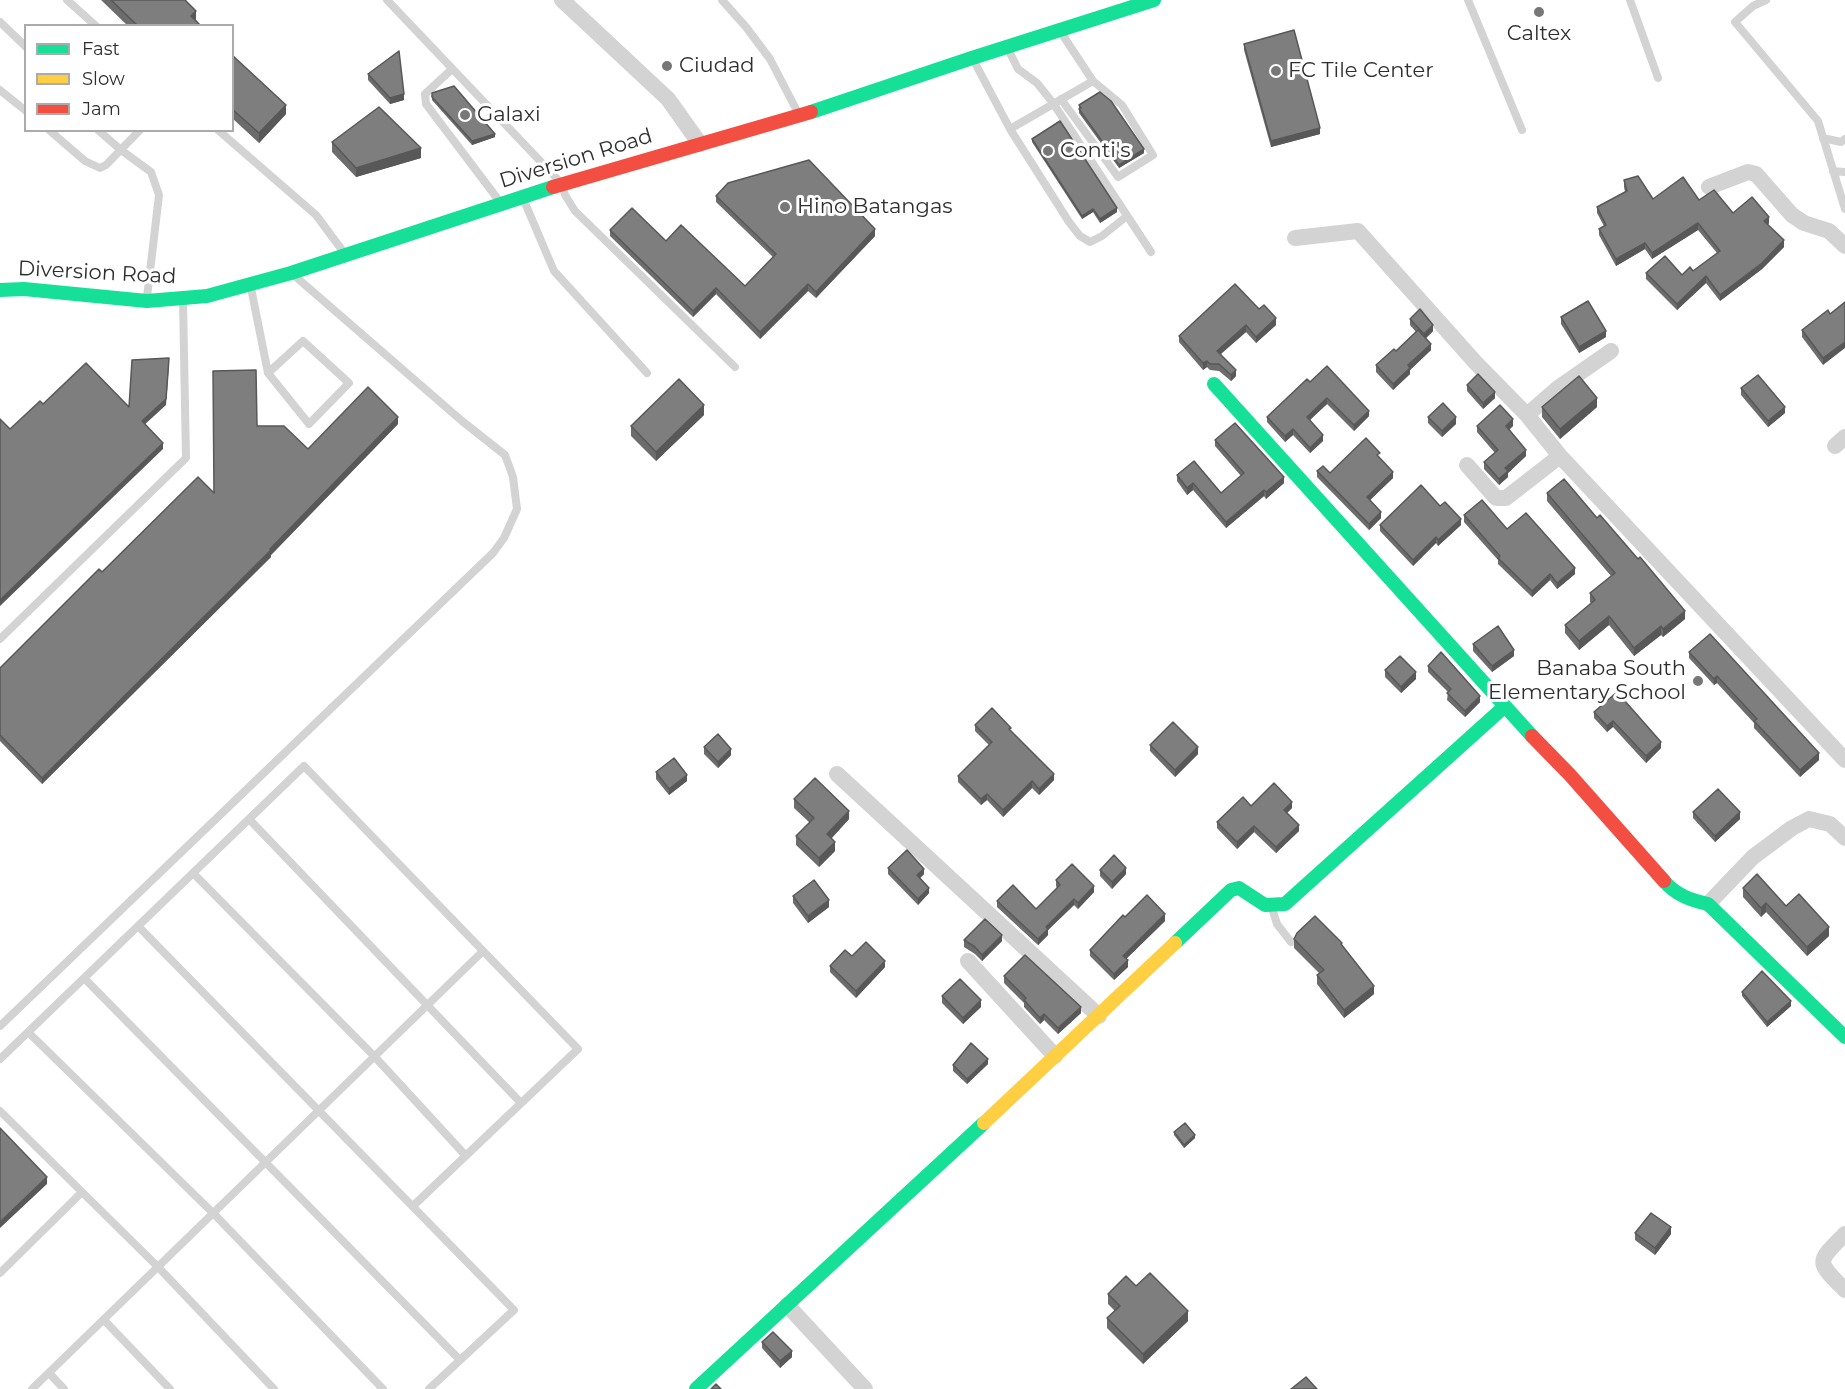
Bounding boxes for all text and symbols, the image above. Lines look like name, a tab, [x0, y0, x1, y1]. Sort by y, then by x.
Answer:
marker: Caltex	[1532, 5, 1546, 19]
place label: Caltex	[1507, 21, 1571, 47]
legend	[24, 24, 234, 132]
text: Fast	[82, 38, 120, 60]
place label: Ciudad	[679, 53, 755, 79]
place label: FC Tile Center	[1288, 58, 1434, 84]
marker: Ciudad	[660, 59, 674, 73]
marker: FC Tile Center	[1269, 64, 1283, 78]
text: Slow	[82, 68, 125, 90]
text: Jam	[82, 98, 121, 120]
place label: Galaxi	[477, 102, 541, 128]
marker: Galaxi	[458, 108, 472, 122]
street label: Diversion Road	[496, 124, 656, 194]
place label: Conti's	[1060, 138, 1130, 164]
marker: Conti's	[1041, 144, 1055, 158]
place label: Hino Batangas	[797, 194, 953, 220]
marker: Hino Batangas	[778, 200, 792, 214]
street label: Diversion Road	[17, 256, 177, 290]
place label: Banaba South Elementary School	[1488, 656, 1686, 706]
marker: Banaba South Elementary School	[1691, 674, 1705, 688]

